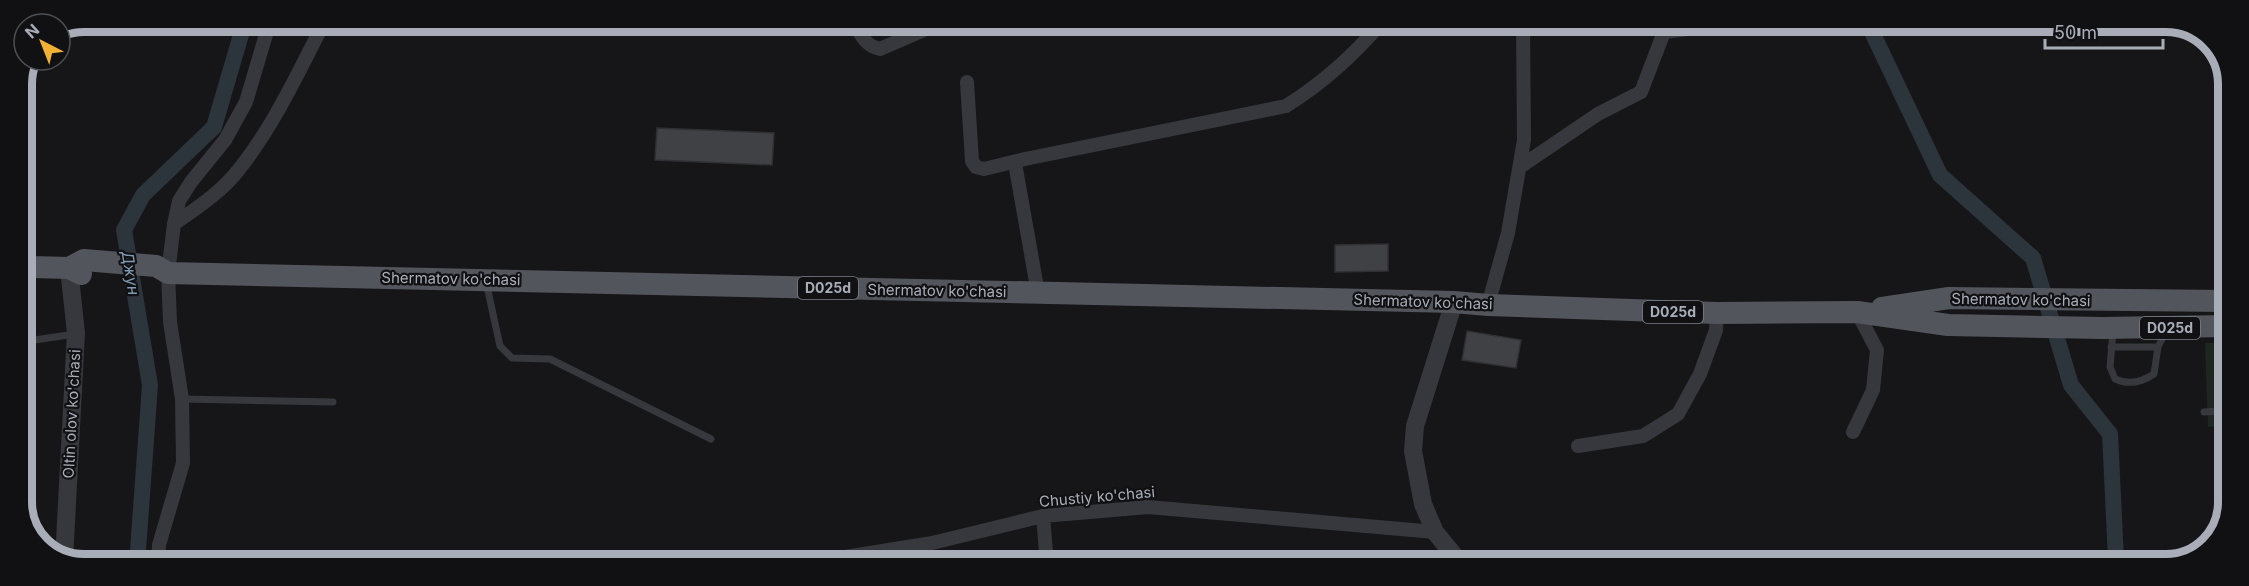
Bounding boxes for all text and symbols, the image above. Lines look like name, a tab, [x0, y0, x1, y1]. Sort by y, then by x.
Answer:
north arrow	[12, 12, 72, 72]
scale bar	[2045, 12, 2164, 50]
text: N	[21, 19, 43, 42]
text: 50 m	[2054, 22, 2097, 43]
water label: Джун	[117, 248, 144, 297]
street label: Shermatov ko'chasi	[381, 268, 521, 289]
road number: D025d	[798, 277, 858, 299]
street label: Shermatov ko'chasi	[867, 280, 1007, 301]
street label: Shermatov ko'chasi	[1951, 289, 2091, 310]
street label: Shermatov ko'chasi	[1353, 290, 1493, 313]
road number: D025d	[1643, 301, 1703, 323]
road number: D025d	[2140, 317, 2200, 339]
street label: Oltin olov ko'chasi	[59, 349, 84, 479]
street label: Chustiy ko'chasi	[1038, 482, 1156, 511]

